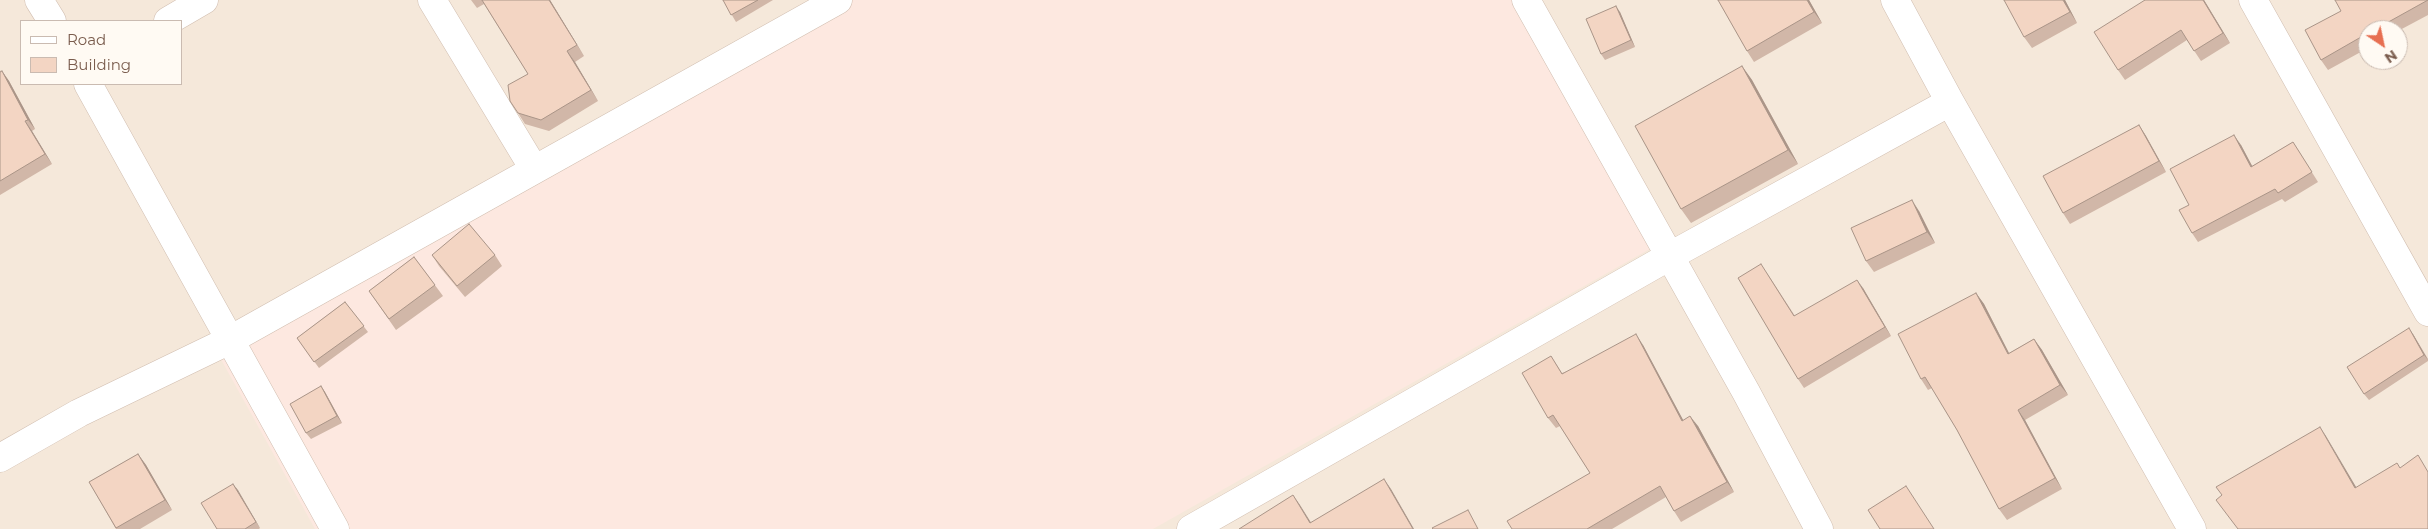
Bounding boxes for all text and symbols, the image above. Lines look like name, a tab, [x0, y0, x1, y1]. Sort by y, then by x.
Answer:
legend	[20, 20, 182, 85]
north arrow	[2358, 20, 2408, 70]
text: Road	[67, 30, 106, 49]
text: N	[2381, 46, 2401, 67]
text: Building	[67, 55, 131, 74]

